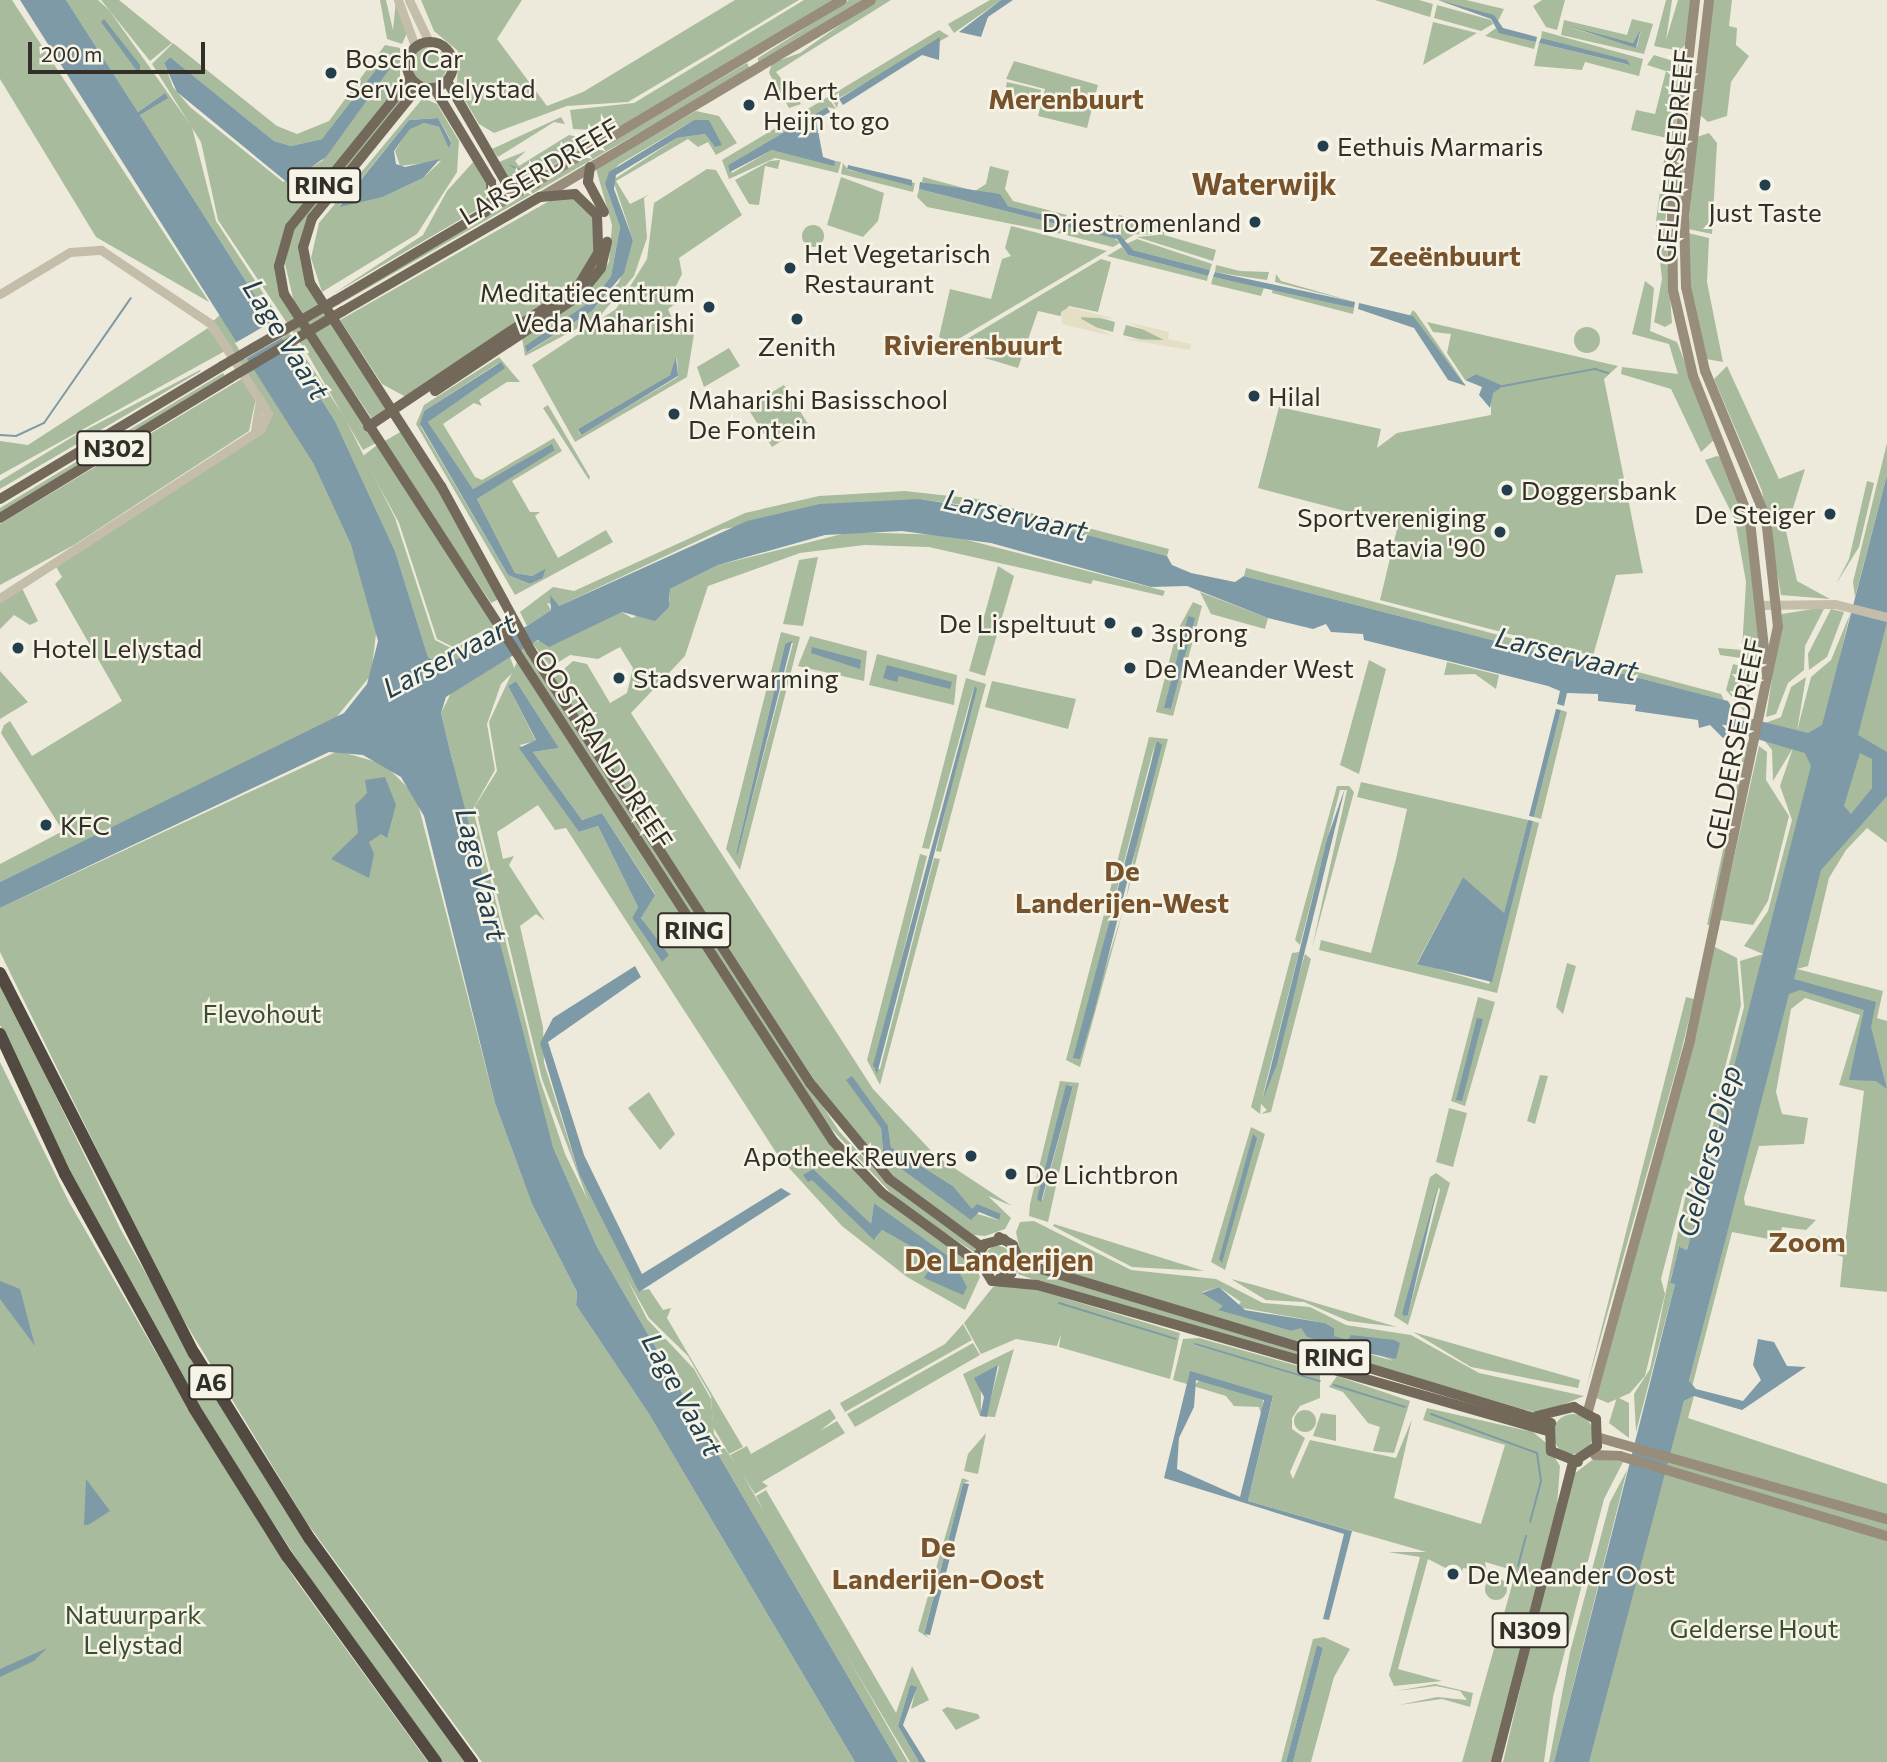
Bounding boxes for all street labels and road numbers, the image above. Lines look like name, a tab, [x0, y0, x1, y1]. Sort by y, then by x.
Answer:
street label: GELDERSEDREEF	[1649, 48, 1699, 264]
street label: LARSERDREEF	[454, 111, 624, 231]
road number: RING	[286, 164, 362, 205]
road number: N302	[76, 428, 152, 468]
street label: GELDERSEDREEF	[1698, 636, 1770, 852]
street label: OOSTRANDDREEF	[528, 644, 680, 854]
road number: RING	[656, 910, 732, 950]
road number: RING	[1296, 1336, 1372, 1378]
road number: A6	[188, 1362, 234, 1402]
road number: N309	[1492, 1610, 1568, 1650]

